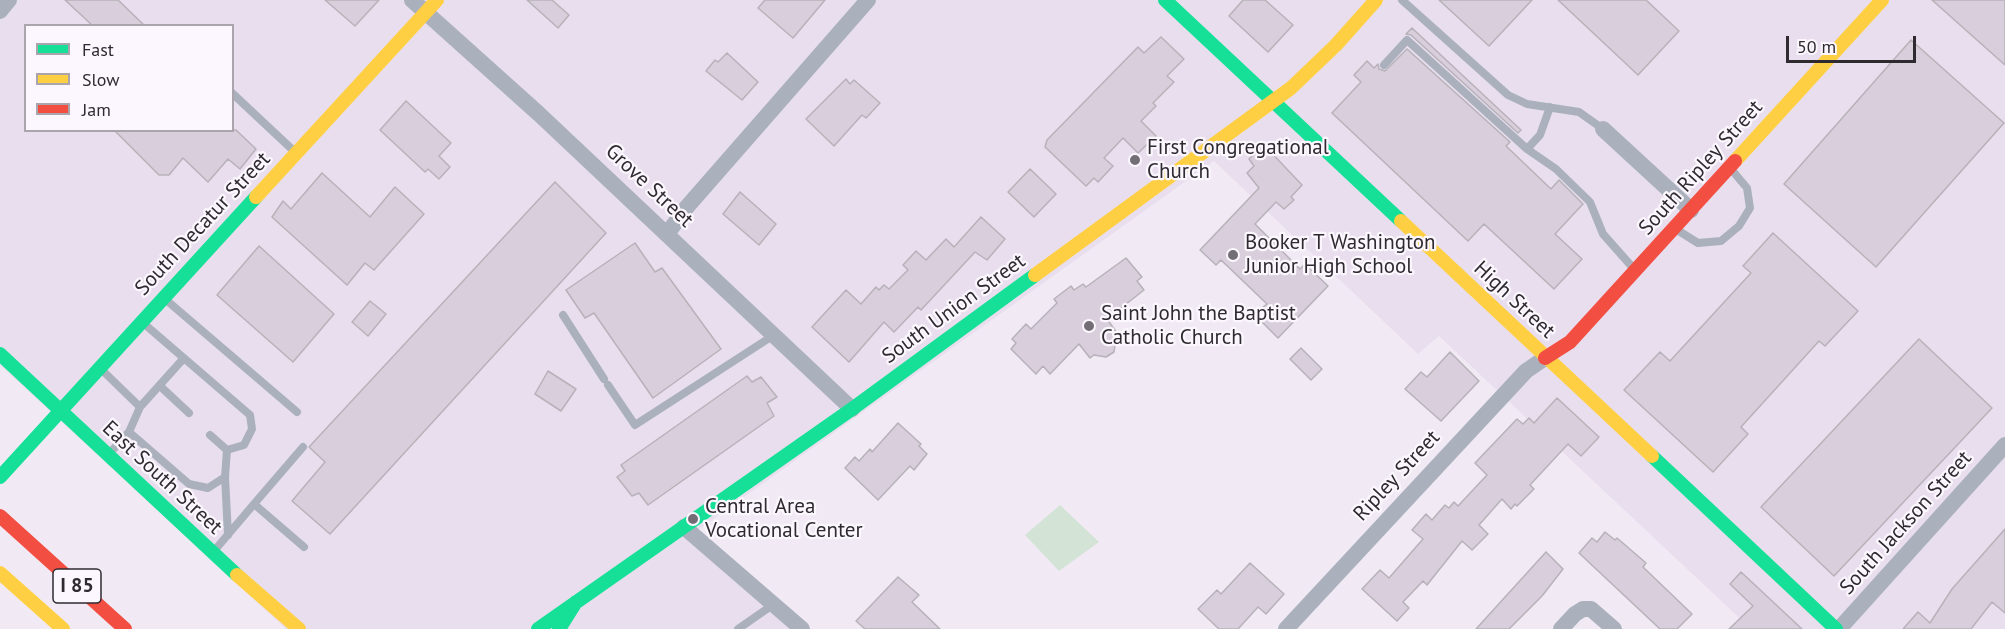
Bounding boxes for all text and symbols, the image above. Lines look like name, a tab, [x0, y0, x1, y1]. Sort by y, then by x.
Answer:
legend	[24, 24, 234, 132]
scale bar	[1789, 24, 1920, 62]
text: 50 m	[1797, 35, 1836, 58]
text: Fast	[82, 38, 114, 61]
text: Slow	[82, 68, 120, 91]
street label: South Ripley Street	[1634, 95, 1768, 241]
text: Jam	[82, 98, 111, 121]
place label: First Congregational Church	[1147, 135, 1329, 185]
street label: Grove Street	[600, 139, 698, 233]
street label: South Decatur Street	[130, 147, 276, 301]
marker: First Congregational Church	[1128, 153, 1142, 167]
place label: Booker T Washington Junior High School	[1245, 230, 1436, 280]
marker: Booker T Washington Junior High School	[1226, 248, 1240, 262]
street label: South Union Street	[878, 249, 1030, 369]
street label: High Street	[1468, 256, 1560, 344]
place label: Saint John the Baptist Catholic Church	[1101, 301, 1296, 351]
marker: Saint John the Baptist Catholic Church	[1082, 319, 1096, 333]
street label: East South Street	[97, 416, 227, 540]
street label: Ripley Street	[1349, 425, 1445, 527]
street label: South Jackson Street	[1835, 446, 1977, 600]
place label: Central Area Vocational Center	[705, 494, 863, 544]
marker: Central Area Vocational Center	[686, 512, 700, 526]
road number: I 85	[53, 569, 101, 603]

